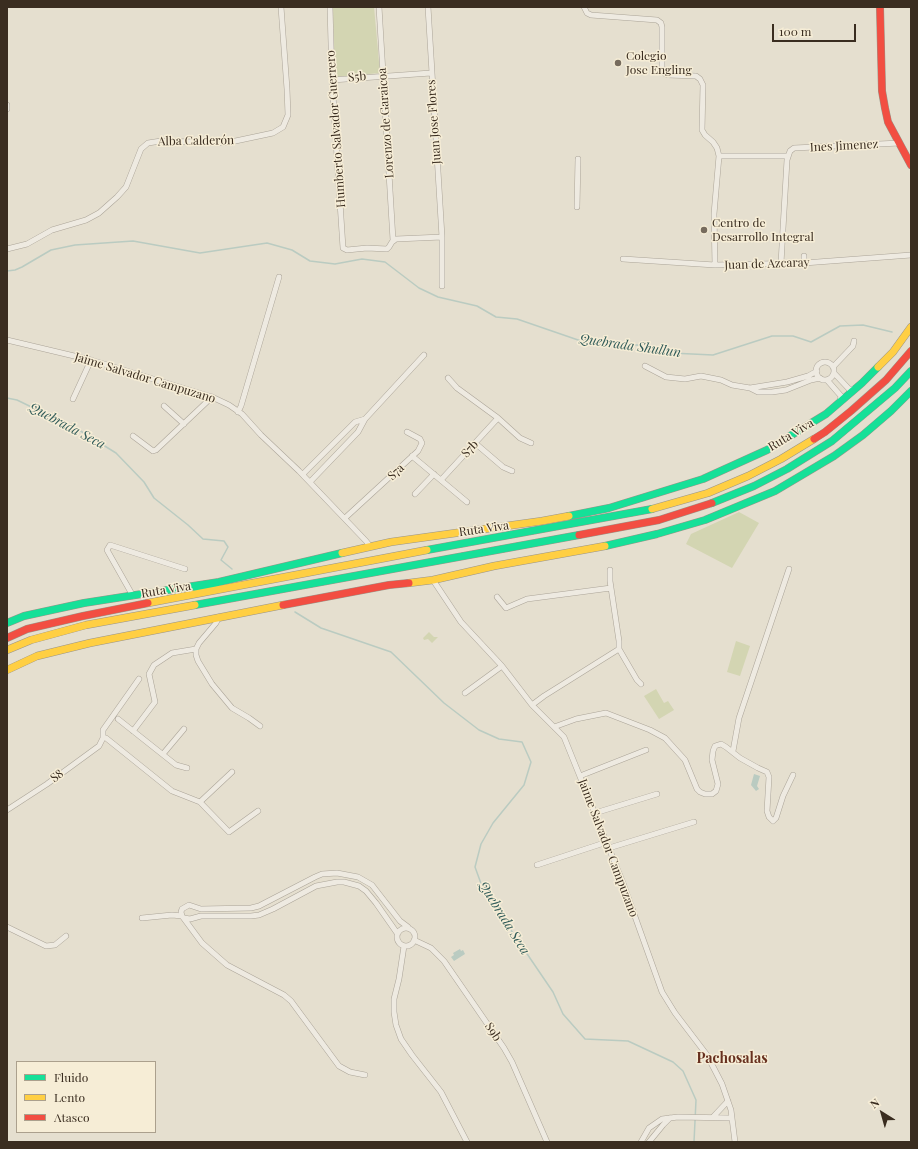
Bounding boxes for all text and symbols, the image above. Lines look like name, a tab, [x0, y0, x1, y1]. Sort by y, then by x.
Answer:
scale bar	[774, 16, 858, 42]
text: 100 m	[779, 23, 811, 39]
place label: Colegio Jose Engling	[626, 49, 692, 77]
street label: Humberto Salvador Guerrero	[323, 50, 349, 208]
marker: Colegio Jose Engling	[613, 58, 623, 68]
street label: Lorenzo de Garaicoa	[375, 67, 397, 179]
street label: S5b	[347, 69, 367, 85]
street label: Juan Jose Flores	[424, 79, 444, 165]
street label: Alba Calderón	[158, 133, 234, 149]
street label: Ines Jimenez	[809, 137, 879, 155]
place label: Centro de Desarrollo Integral	[712, 216, 814, 244]
marker: Centro de Desarrollo Integral	[699, 225, 709, 235]
street label: Juan de Azcaray	[724, 255, 810, 273]
water label: Quebrada Shullun	[578, 331, 682, 361]
street label: Jaime Salvador Campuzano	[73, 350, 217, 406]
water label: Quebrada Seca	[26, 399, 108, 453]
street label: Ruta Viva	[766, 416, 816, 454]
street label: S7b	[459, 437, 481, 461]
street label: S7a	[385, 461, 407, 483]
street label: Ruta Viva	[458, 518, 510, 540]
street label: Ruta Viva	[140, 579, 192, 601]
street label: S8	[48, 766, 66, 786]
street label: Jaime Salvador Campuzano	[575, 777, 641, 919]
water label: Quebrada Seca	[475, 878, 533, 958]
street label: S9b	[482, 1020, 504, 1044]
district label: Pachosalas	[696, 1051, 768, 1067]
legend	[16, 1061, 156, 1133]
text: Fluido	[54, 1069, 88, 1085]
text: Lento	[54, 1089, 85, 1105]
north arrow	[862, 1093, 902, 1133]
text: N	[867, 1095, 882, 1111]
text: Atasco	[54, 1109, 90, 1125]

